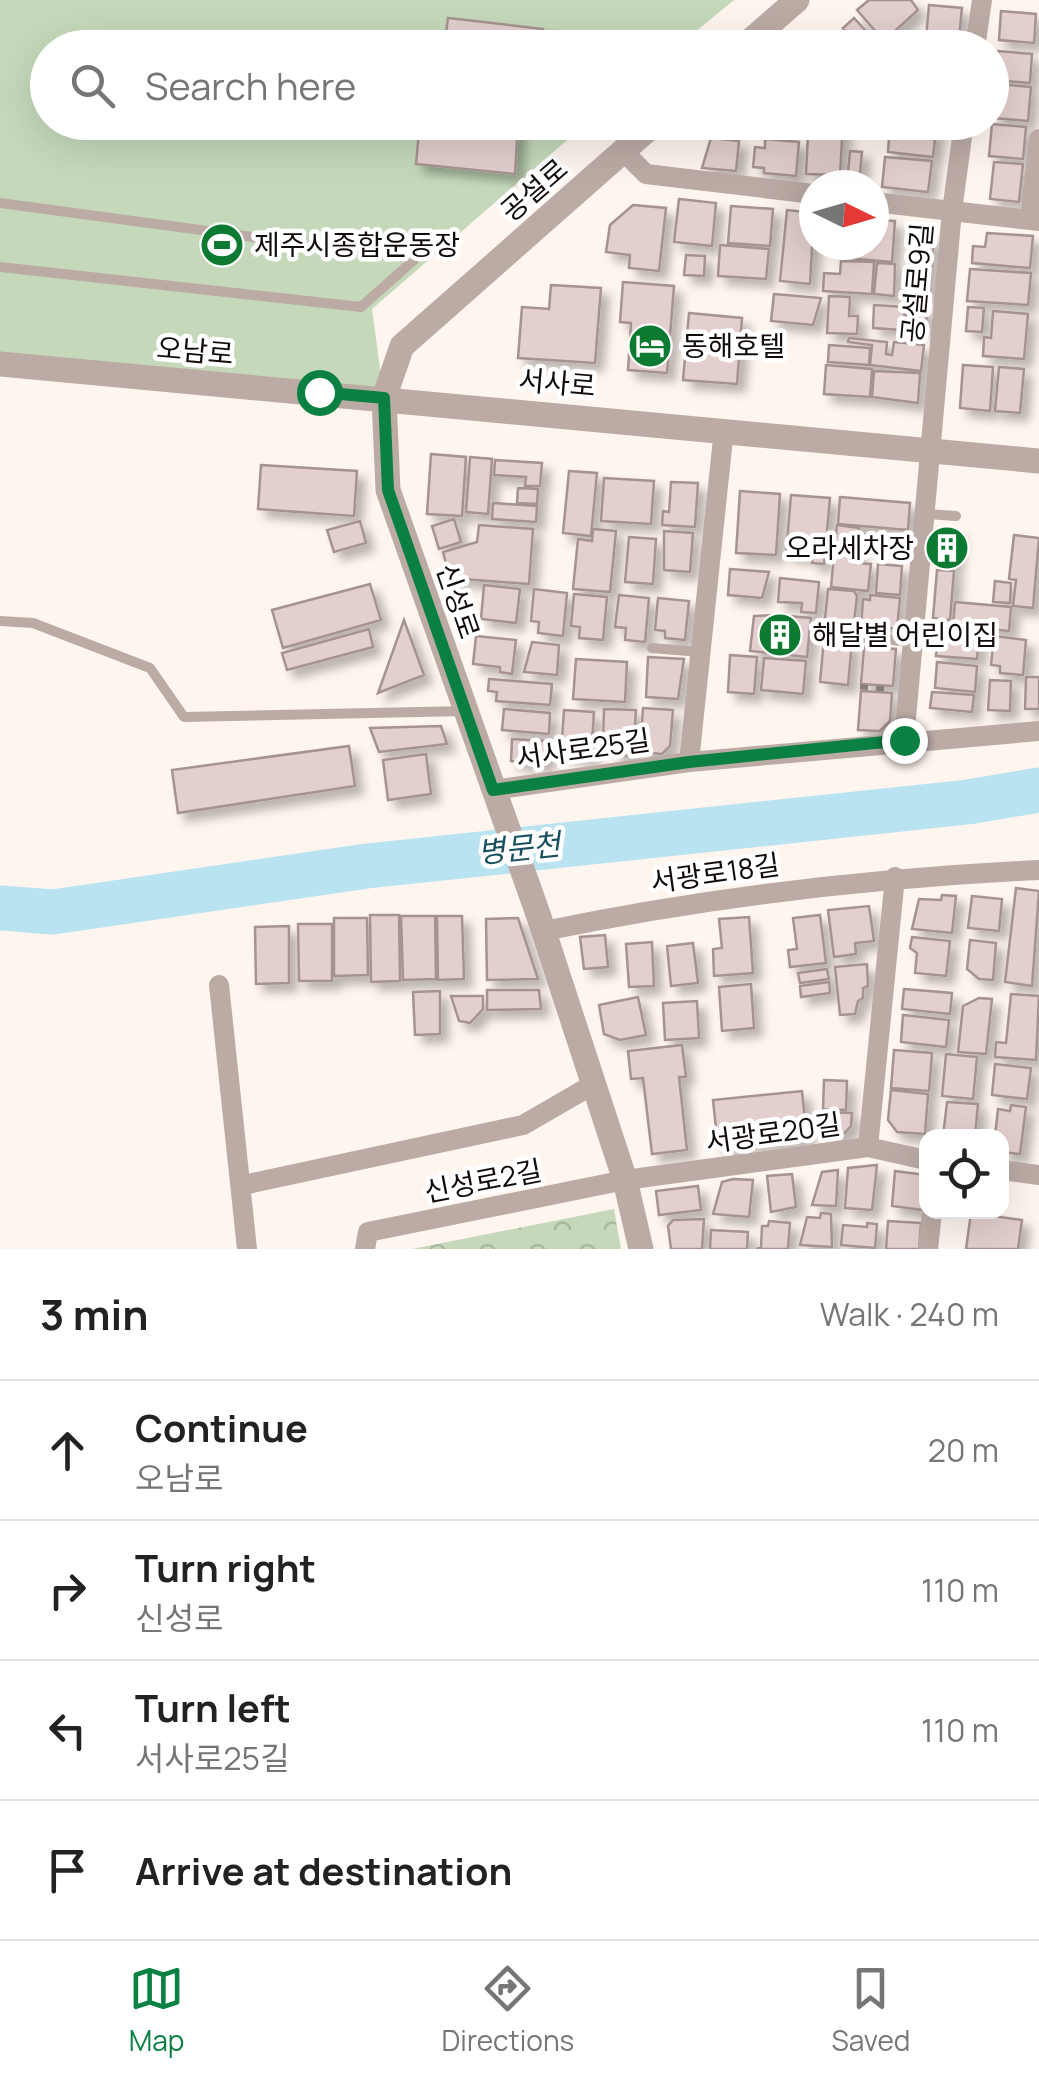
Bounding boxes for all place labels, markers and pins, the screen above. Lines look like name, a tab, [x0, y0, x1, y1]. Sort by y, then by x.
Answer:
sports icon: 제주시종합운동장	[199, 222, 245, 268]
place label: 제주시종합운동장	[254, 225, 460, 263]
hotel icon: 동해호텔	[627, 323, 673, 369]
place label: 동해호텔	[682, 326, 785, 364]
building icon: 오라세차장	[924, 525, 970, 571]
place label: 오라세차장	[785, 528, 914, 566]
building icon: 해달별 어린이집	[757, 612, 803, 658]
place label: 해달별 어린이집	[812, 615, 998, 653]

